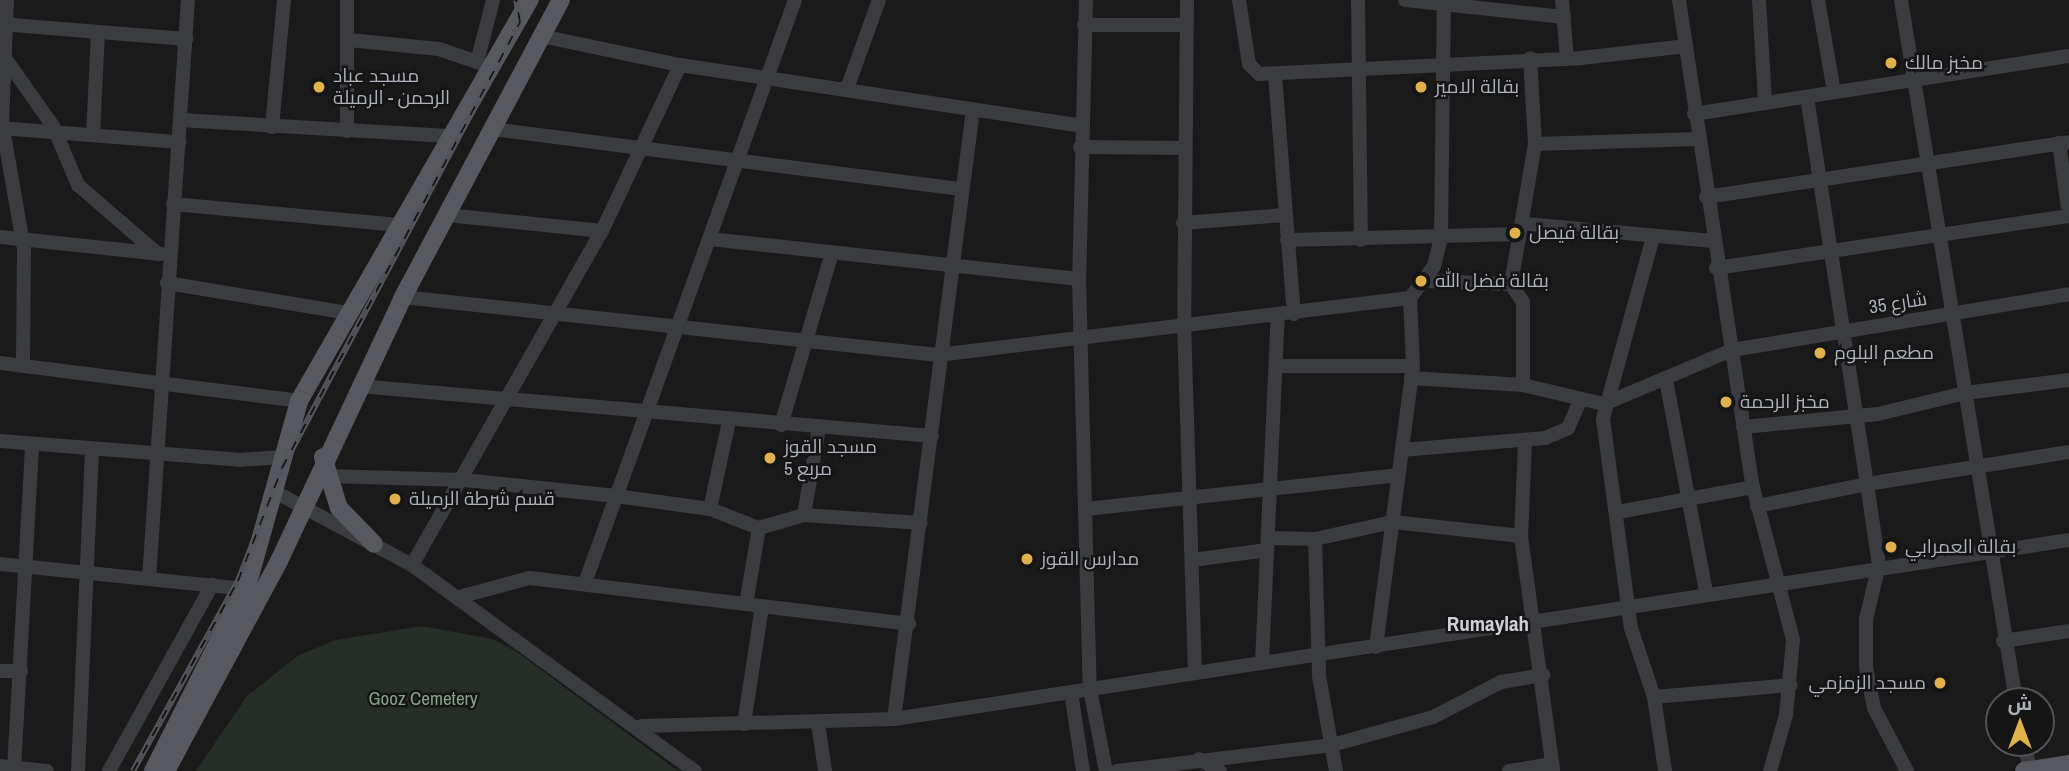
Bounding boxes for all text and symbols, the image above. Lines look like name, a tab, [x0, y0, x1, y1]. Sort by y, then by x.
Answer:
place label: مخبز مالك	[1905, 52, 1983, 74]
marker: مخبز مالك	[1883, 55, 1899, 71]
place label: مسجد عباد الرحمن - الرميلة	[333, 65, 450, 109]
place label: بقالة الامير	[1435, 76, 1519, 98]
marker: مسجد عباد الرحمن - الرميلة	[311, 79, 327, 95]
marker: بقالة الامير	[1413, 79, 1429, 95]
place label: بقالة فيصل	[1529, 222, 1619, 244]
marker: بقالة فيصل	[1507, 225, 1523, 241]
place label: بقالة فضل الله	[1435, 270, 1549, 292]
marker: بقالة فضل الله	[1413, 273, 1429, 289]
street label: شارع 35	[1867, 287, 1929, 319]
place label: مطعم البلوم	[1834, 342, 1934, 364]
marker: مطعم البلوم	[1812, 345, 1828, 361]
place label: مخبز الرحمة	[1740, 391, 1830, 413]
marker: مخبز الرحمة	[1718, 394, 1734, 410]
place label: مسجد القوز مربع 5	[784, 436, 877, 480]
marker: مسجد القوز مربع 5	[762, 450, 778, 466]
place label: قسم شرطة الرميلة	[409, 488, 555, 510]
marker: قسم شرطة الرميلة	[387, 491, 403, 507]
place label: بقالة العمرابي	[1905, 536, 2016, 558]
marker: بقالة العمرابي	[1883, 539, 1899, 555]
place label: مدارس القوز	[1041, 548, 1139, 570]
marker: مدارس القوز	[1019, 551, 1035, 567]
district label: Rumaylah	[1447, 611, 1529, 637]
place label: مسجد الزمزمي	[1809, 672, 1926, 694]
marker: مسجد الزمزمي	[1932, 675, 1948, 691]
north arrow	[1985, 687, 2055, 757]
park label: Gooz Cemetery	[368, 688, 478, 710]
text: ش	[2008, 690, 2032, 716]

